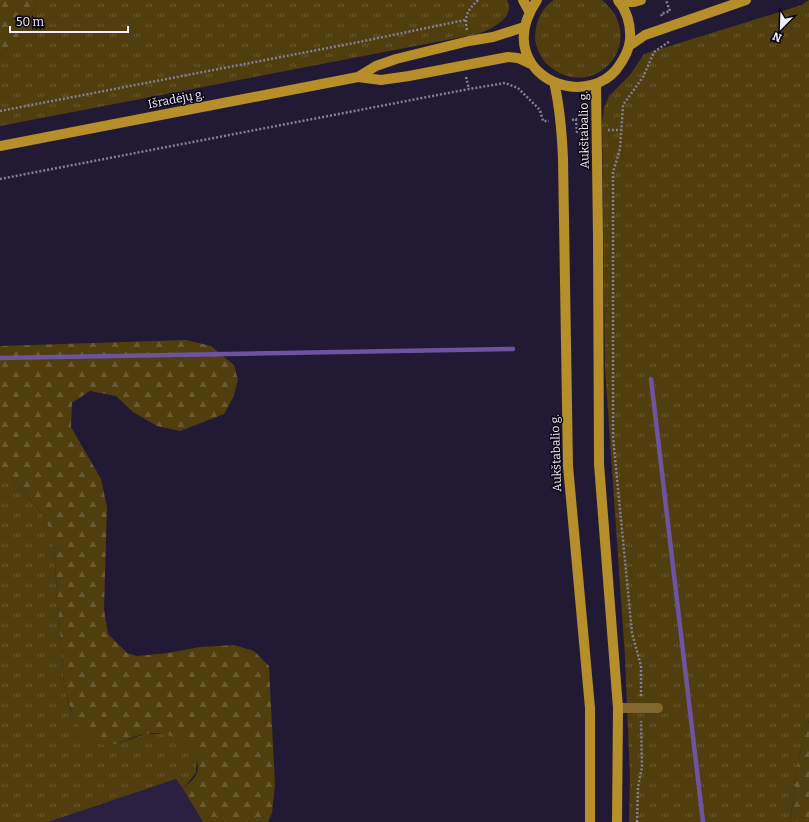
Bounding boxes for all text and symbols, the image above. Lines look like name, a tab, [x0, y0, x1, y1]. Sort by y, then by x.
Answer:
scale bar	[10, 8, 128, 34]
north arrow	[761, 8, 801, 48]
text: 50 m	[16, 15, 45, 29]
text: N	[770, 29, 784, 44]
street label: Išradėjų g.	[147, 87, 205, 111]
street label: Aukštabalio g.	[576, 91, 592, 169]
street label: Aukštabalio g.	[548, 414, 564, 492]

